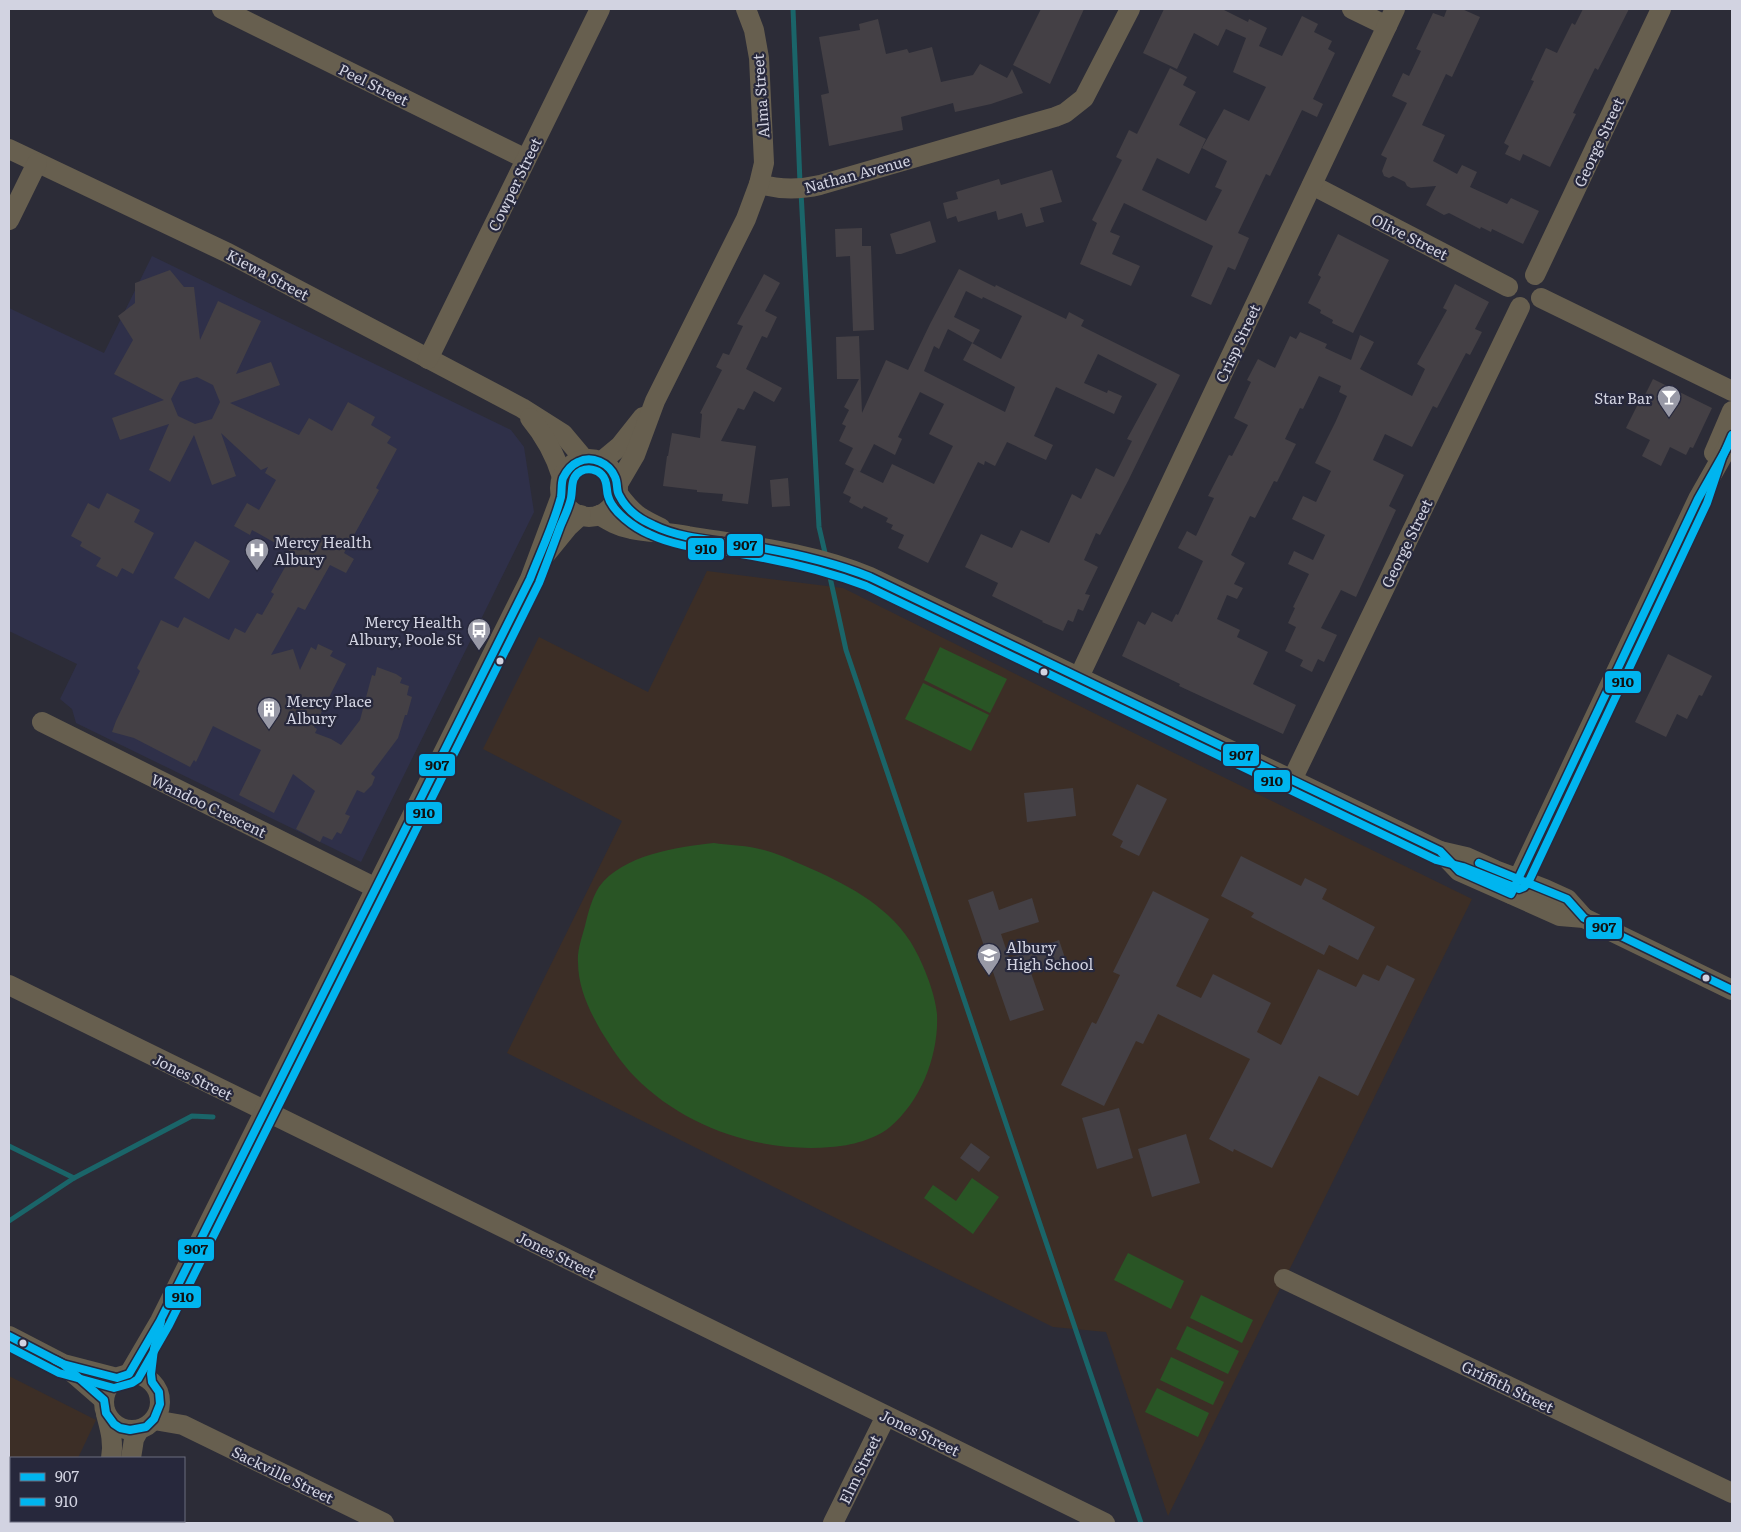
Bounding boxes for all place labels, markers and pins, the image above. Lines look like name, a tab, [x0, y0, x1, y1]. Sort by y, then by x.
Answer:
bar icon: Star Bar	[1656, 384, 1682, 418]
place label: Star Bar	[1594, 386, 1652, 409]
place label: Mercy Health Albury	[274, 530, 372, 570]
hospital icon: Mercy Health Albury	[244, 537, 270, 571]
place label: Mercy Health Albury, Poole St	[348, 610, 462, 650]
bus stop icon: Mercy Health Albury, Poole St	[466, 617, 492, 651]
unlabelled marker	[495, 656, 505, 666]
unlabelled marker	[1039, 667, 1049, 677]
place label: Mercy Place Albury	[286, 689, 372, 729]
building icon: Mercy Place Albury	[256, 696, 282, 730]
place label: Albury High School	[1006, 935, 1093, 975]
school or university icon: Albury High School	[976, 942, 1002, 976]
unlabelled marker	[1701, 973, 1711, 983]
unlabelled marker	[18, 1338, 28, 1348]

